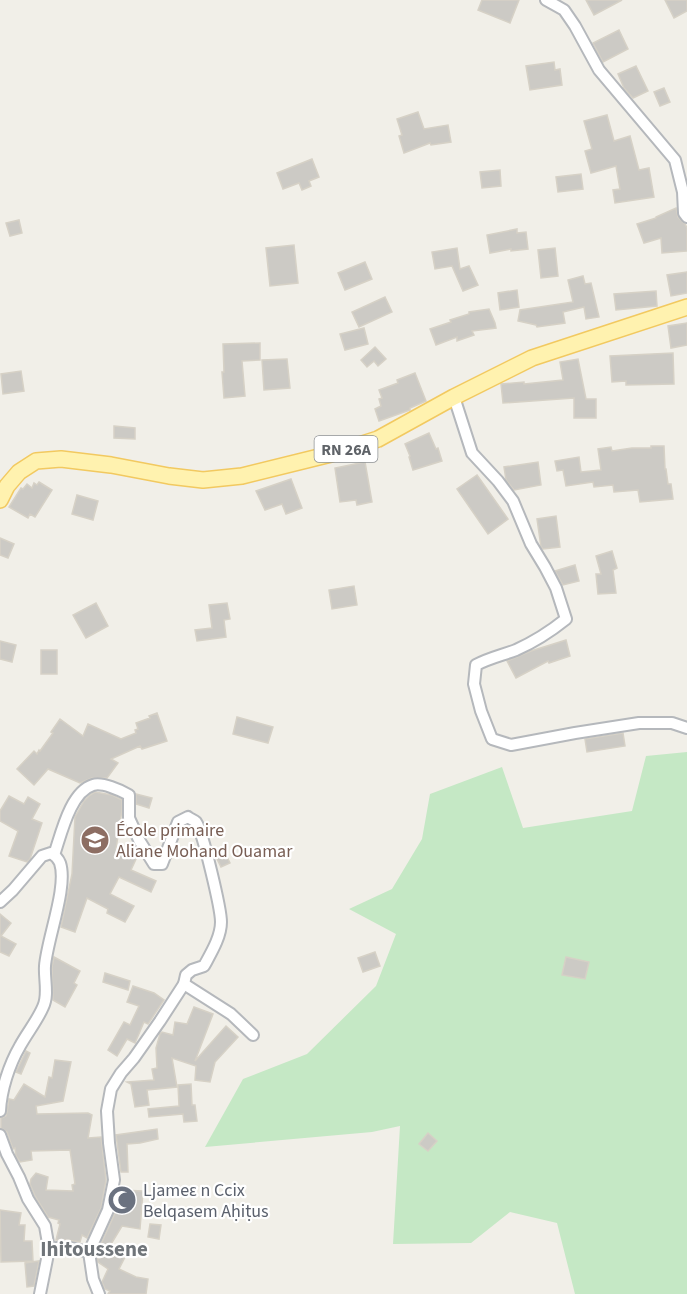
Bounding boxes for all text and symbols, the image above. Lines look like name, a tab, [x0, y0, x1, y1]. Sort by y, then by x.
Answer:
road number: RN 26A	[314, 436, 378, 462]
place label: École primaire Aliane Mohand Ouamar	[116, 818, 293, 864]
school or university icon: École primaire Aliane Mohand Ouamar	[79, 824, 111, 856]
place label: Ljameɛ n Ccix Belqasem Aḥiṭus	[143, 1178, 269, 1224]
mosque icon: Ljameɛ n Ccix Belqasem Aḥiṭus	[106, 1184, 138, 1216]
district label: Ihitoussene	[40, 1234, 148, 1264]

